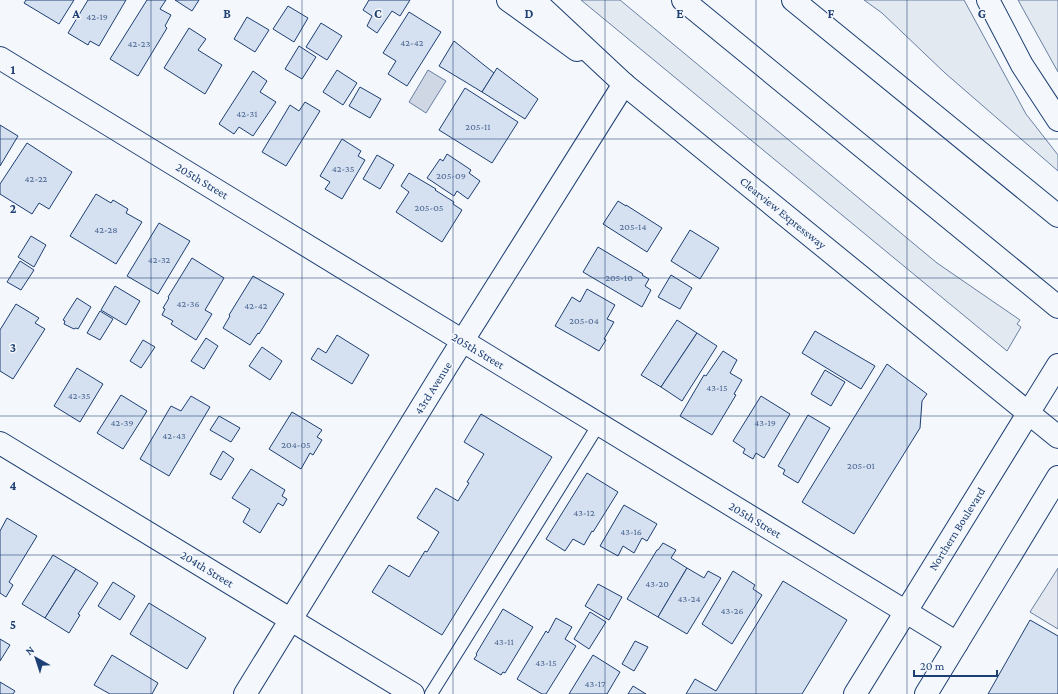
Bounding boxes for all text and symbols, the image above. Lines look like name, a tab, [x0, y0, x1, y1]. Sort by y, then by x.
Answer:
text: A	[71, 6, 80, 21]
text: B	[223, 6, 231, 21]
text: C	[374, 6, 382, 21]
text: D	[525, 6, 534, 21]
text: E	[676, 6, 684, 21]
text: F	[828, 6, 835, 21]
text: G	[978, 6, 986, 21]
house number: 42-19	[86, 11, 108, 22]
house number: 42-42	[400, 37, 424, 48]
house number: 42-23	[128, 38, 151, 49]
text: 1	[11, 62, 16, 77]
house number: 42-31	[236, 108, 258, 119]
house number: 205-11	[465, 121, 491, 132]
street label: 205th Street	[173, 160, 232, 203]
house number: 42-35	[332, 163, 355, 174]
house number: 205-09	[436, 170, 466, 181]
house number: 42-22	[25, 173, 48, 184]
street label: Clearview Expressway	[737, 174, 829, 252]
text: 2	[10, 201, 17, 216]
house number: 205-05	[414, 202, 444, 213]
house number: 205-14	[619, 221, 647, 232]
house number: 42-28	[94, 224, 118, 235]
house number: 42-32	[148, 254, 171, 265]
house number: 205-10	[605, 272, 633, 283]
house number: 42-36	[176, 298, 200, 309]
house number: 42-42	[244, 300, 268, 311]
house number: 205-04	[569, 315, 599, 326]
street label: 205th Street	[449, 330, 508, 373]
text: 3	[10, 340, 16, 355]
street label: 43rd Avenue	[411, 359, 455, 417]
house number: 43-15	[706, 382, 728, 393]
house number: 42-35	[68, 390, 91, 401]
house number: 42-39	[110, 417, 134, 428]
house number: 43-19	[754, 417, 776, 428]
house number: 42-43	[162, 430, 186, 441]
house number: 204-05	[281, 439, 311, 450]
house number: 205-01	[847, 460, 875, 471]
text: 4	[9, 478, 17, 493]
street label: Northern Boulevard	[926, 484, 989, 573]
street label: 205th Street	[726, 499, 785, 542]
house number: 43-12	[573, 507, 595, 518]
house number: 43-16	[620, 526, 642, 537]
street label: 204th Street	[178, 548, 237, 591]
house number: 43-20	[645, 578, 669, 589]
house number: 43-24	[677, 593, 701, 604]
house number: 43-26	[720, 605, 744, 616]
text: 5	[10, 617, 16, 632]
house number: 43-11	[494, 636, 514, 647]
north arrow	[16, 638, 56, 678]
text: N	[23, 643, 37, 657]
scale bar	[914, 652, 997, 678]
house number: 43-15	[535, 657, 557, 668]
text: 20 m	[920, 659, 945, 673]
house number: 43-17	[584, 678, 606, 689]

